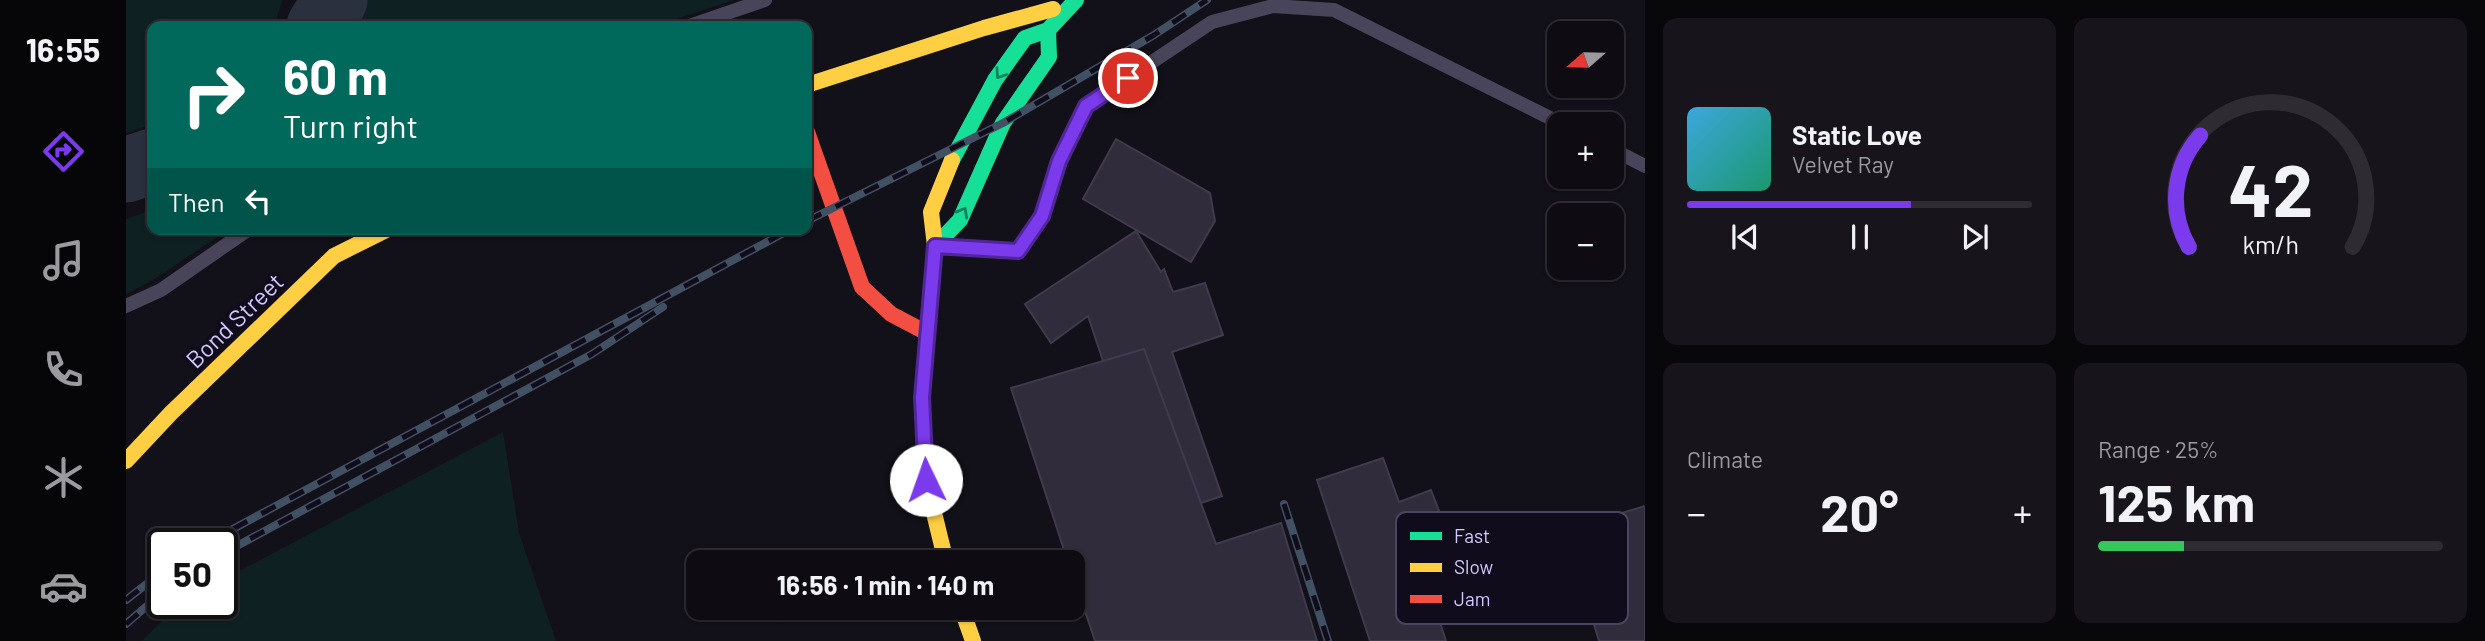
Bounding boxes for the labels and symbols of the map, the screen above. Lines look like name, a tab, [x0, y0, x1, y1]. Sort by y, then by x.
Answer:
north arrow	[1547, 21, 1624, 98]
pin	[1098, 48, 1158, 108]
one-way arrow	[996, 66, 1008, 79]
one-way arrow	[954, 207, 968, 220]
street label: Bond Street	[179, 266, 289, 374]
position arrow	[889, 443, 963, 517]
legend	[1396, 512, 1628, 624]
text: Fast	[1454, 524, 1490, 547]
speed limit sign: 50	[147, 528, 238, 619]
text: Slow	[1454, 555, 1493, 578]
text: Jam	[1454, 587, 1490, 610]

